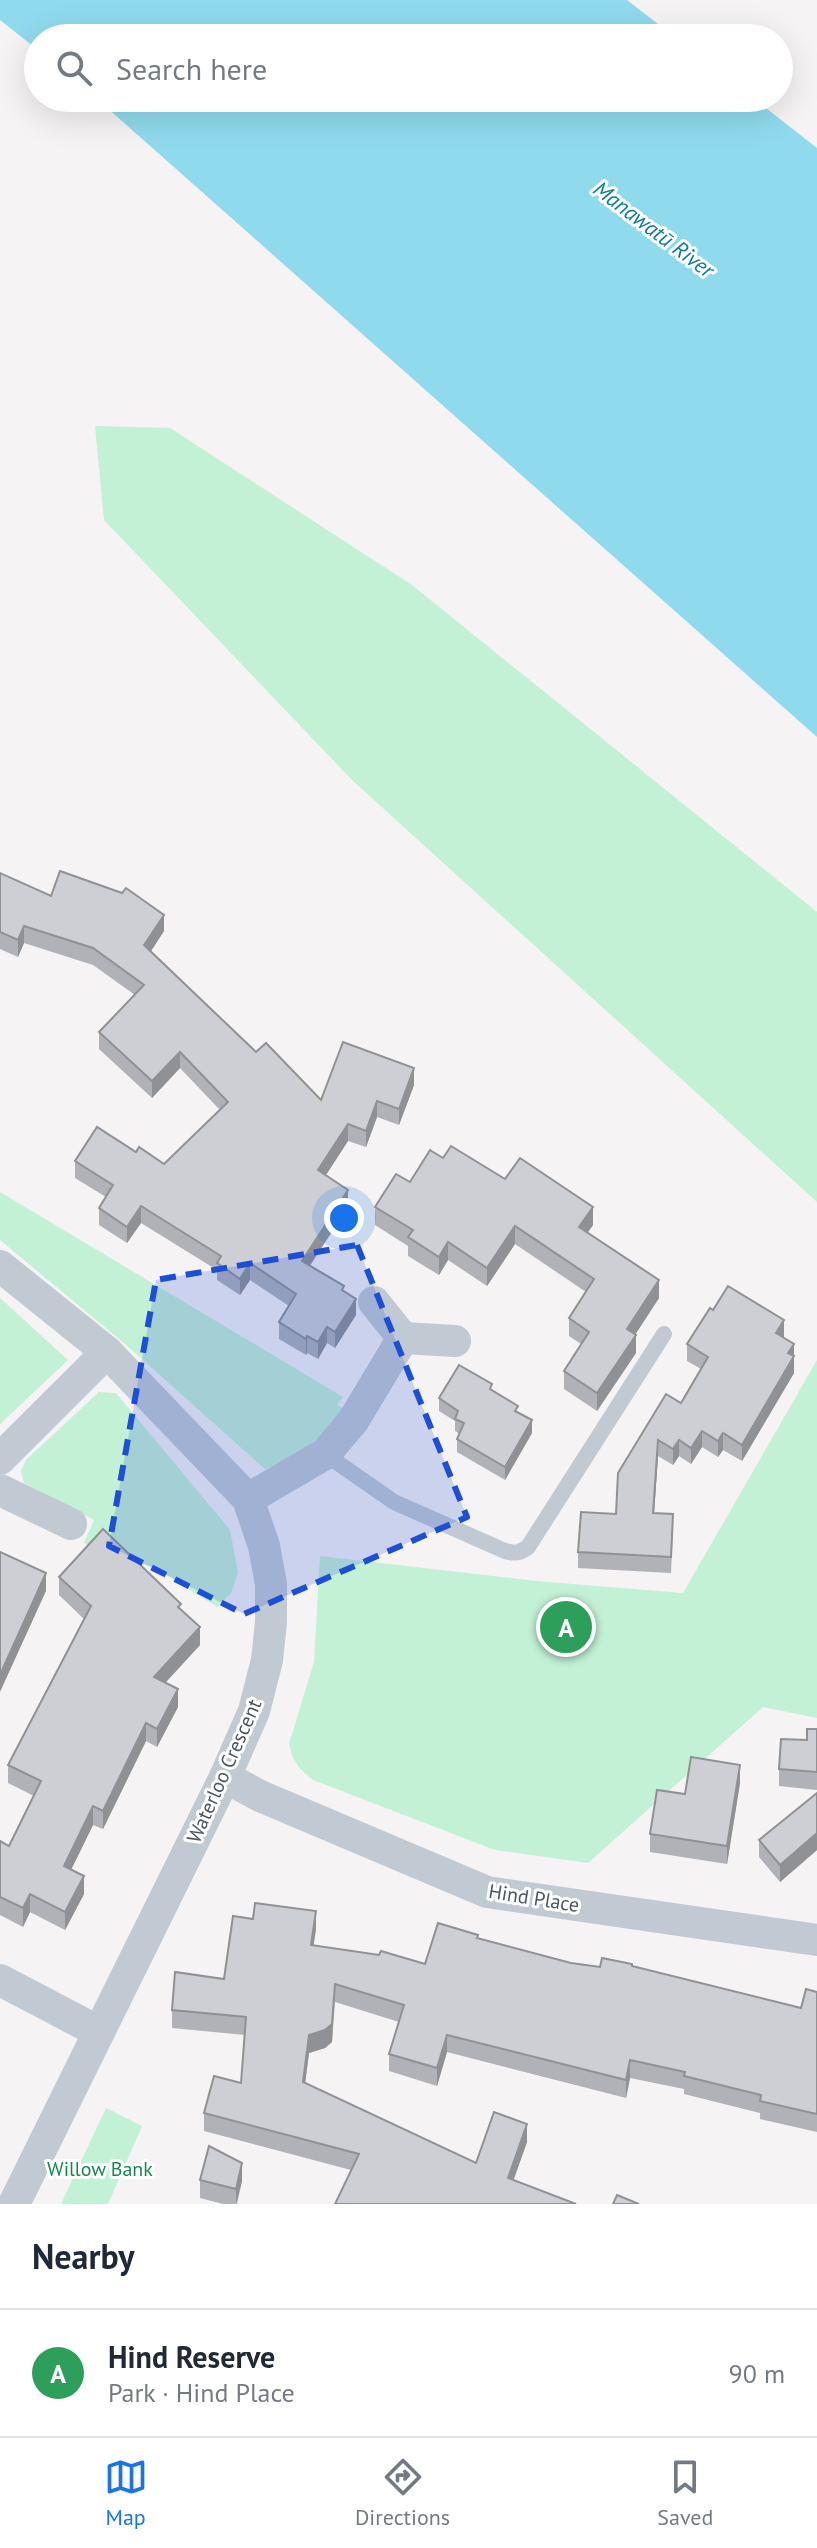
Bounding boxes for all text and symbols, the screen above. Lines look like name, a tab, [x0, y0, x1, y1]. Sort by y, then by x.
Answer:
search box	[24, 24, 793, 112]
icon: search	[52, 46, 96, 90]
text: Search here	[116, 49, 267, 88]
water label: Manawatū River	[588, 175, 721, 285]
your location	[324, 1198, 364, 1238]
pin: A	[540, 1597, 592, 1657]
street label: Waterloo Crescent	[181, 1695, 267, 1847]
street label: Hind Place	[487, 1878, 581, 1918]
park label: Willow Bank	[47, 2156, 153, 2182]
text: Nearby	[32, 2234, 134, 2278]
text: Hind Reserve	[108, 2337, 275, 2376]
text: A	[50, 2357, 66, 2390]
text: 90 m	[729, 2357, 785, 2390]
text: Park · Hind Place	[108, 2376, 295, 2409]
tab: Map	[104, 2455, 148, 2531]
tab: Directions	[355, 2455, 450, 2531]
tab: Saved	[657, 2455, 713, 2531]

